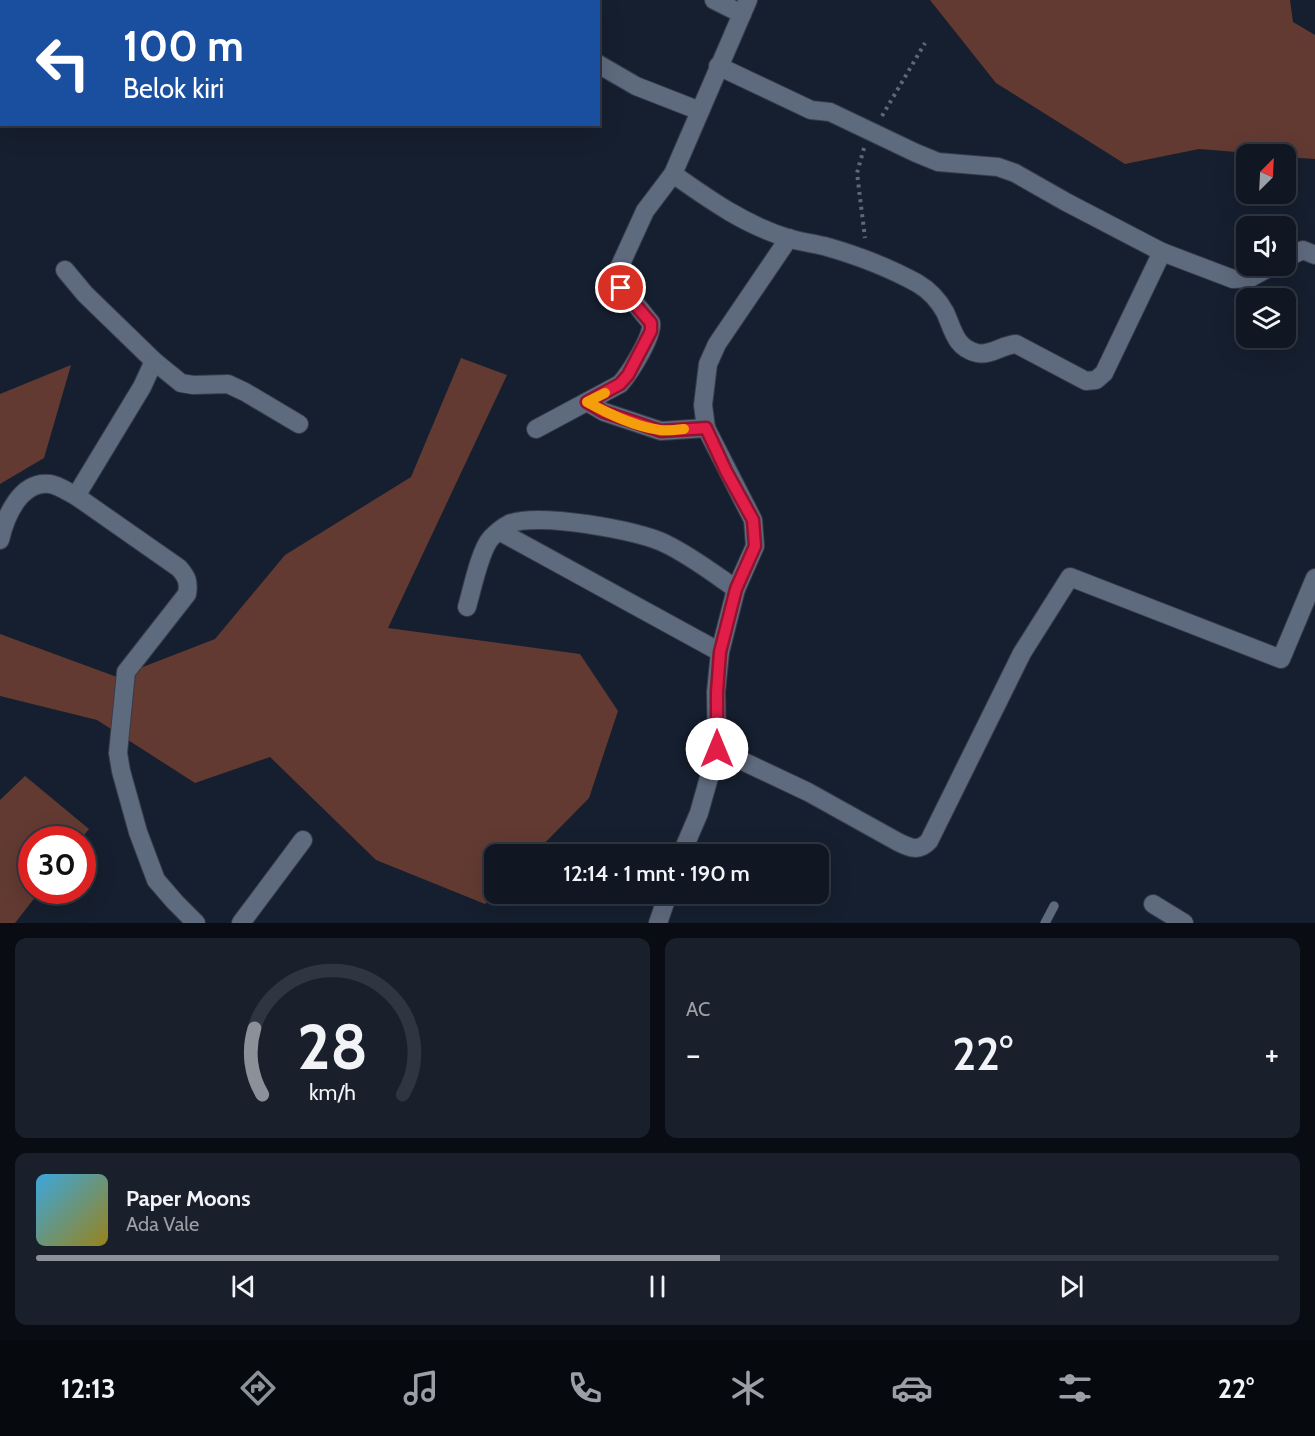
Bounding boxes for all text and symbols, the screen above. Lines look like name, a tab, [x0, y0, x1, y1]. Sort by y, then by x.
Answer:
text: 100 m	[123, 20, 244, 72]
icon: left	[24, 24, 102, 102]
text: Belok kiri	[123, 72, 224, 105]
north arrow	[1236, 144, 1296, 204]
map controls	[1236, 144, 1296, 348]
button: sound	[1236, 216, 1296, 276]
pin	[595, 262, 646, 313]
icon: arrive	[604, 271, 637, 304]
button: layers	[1236, 288, 1296, 348]
position arrow	[685, 717, 749, 781]
speed limit sign: 30	[18, 826, 96, 904]
text: 12:14 · 1 mnt · 190 m	[563, 860, 750, 887]
text: AC	[686, 997, 710, 1021]
text: 28	[297, 1009, 368, 1085]
text: 22°	[952, 1027, 1013, 1081]
text: −	[686, 1034, 701, 1074]
text: +	[1264, 1034, 1279, 1074]
text: km/h	[309, 1079, 356, 1105]
text: Paper Moons	[126, 1185, 250, 1212]
text: Ada Vale	[126, 1212, 199, 1236]
icon: previous	[227, 1270, 260, 1303]
icon: pause	[641, 1270, 674, 1303]
icon: next	[1055, 1270, 1088, 1303]
icon: directions	[237, 1367, 279, 1409]
icon: music	[400, 1367, 442, 1409]
icon: phone	[564, 1367, 606, 1409]
icon: climate	[727, 1367, 769, 1409]
icon: car	[891, 1367, 933, 1409]
icon: filters	[1054, 1367, 1096, 1409]
text: 12:13	[61, 1372, 116, 1405]
text: 22°	[1218, 1372, 1254, 1405]

